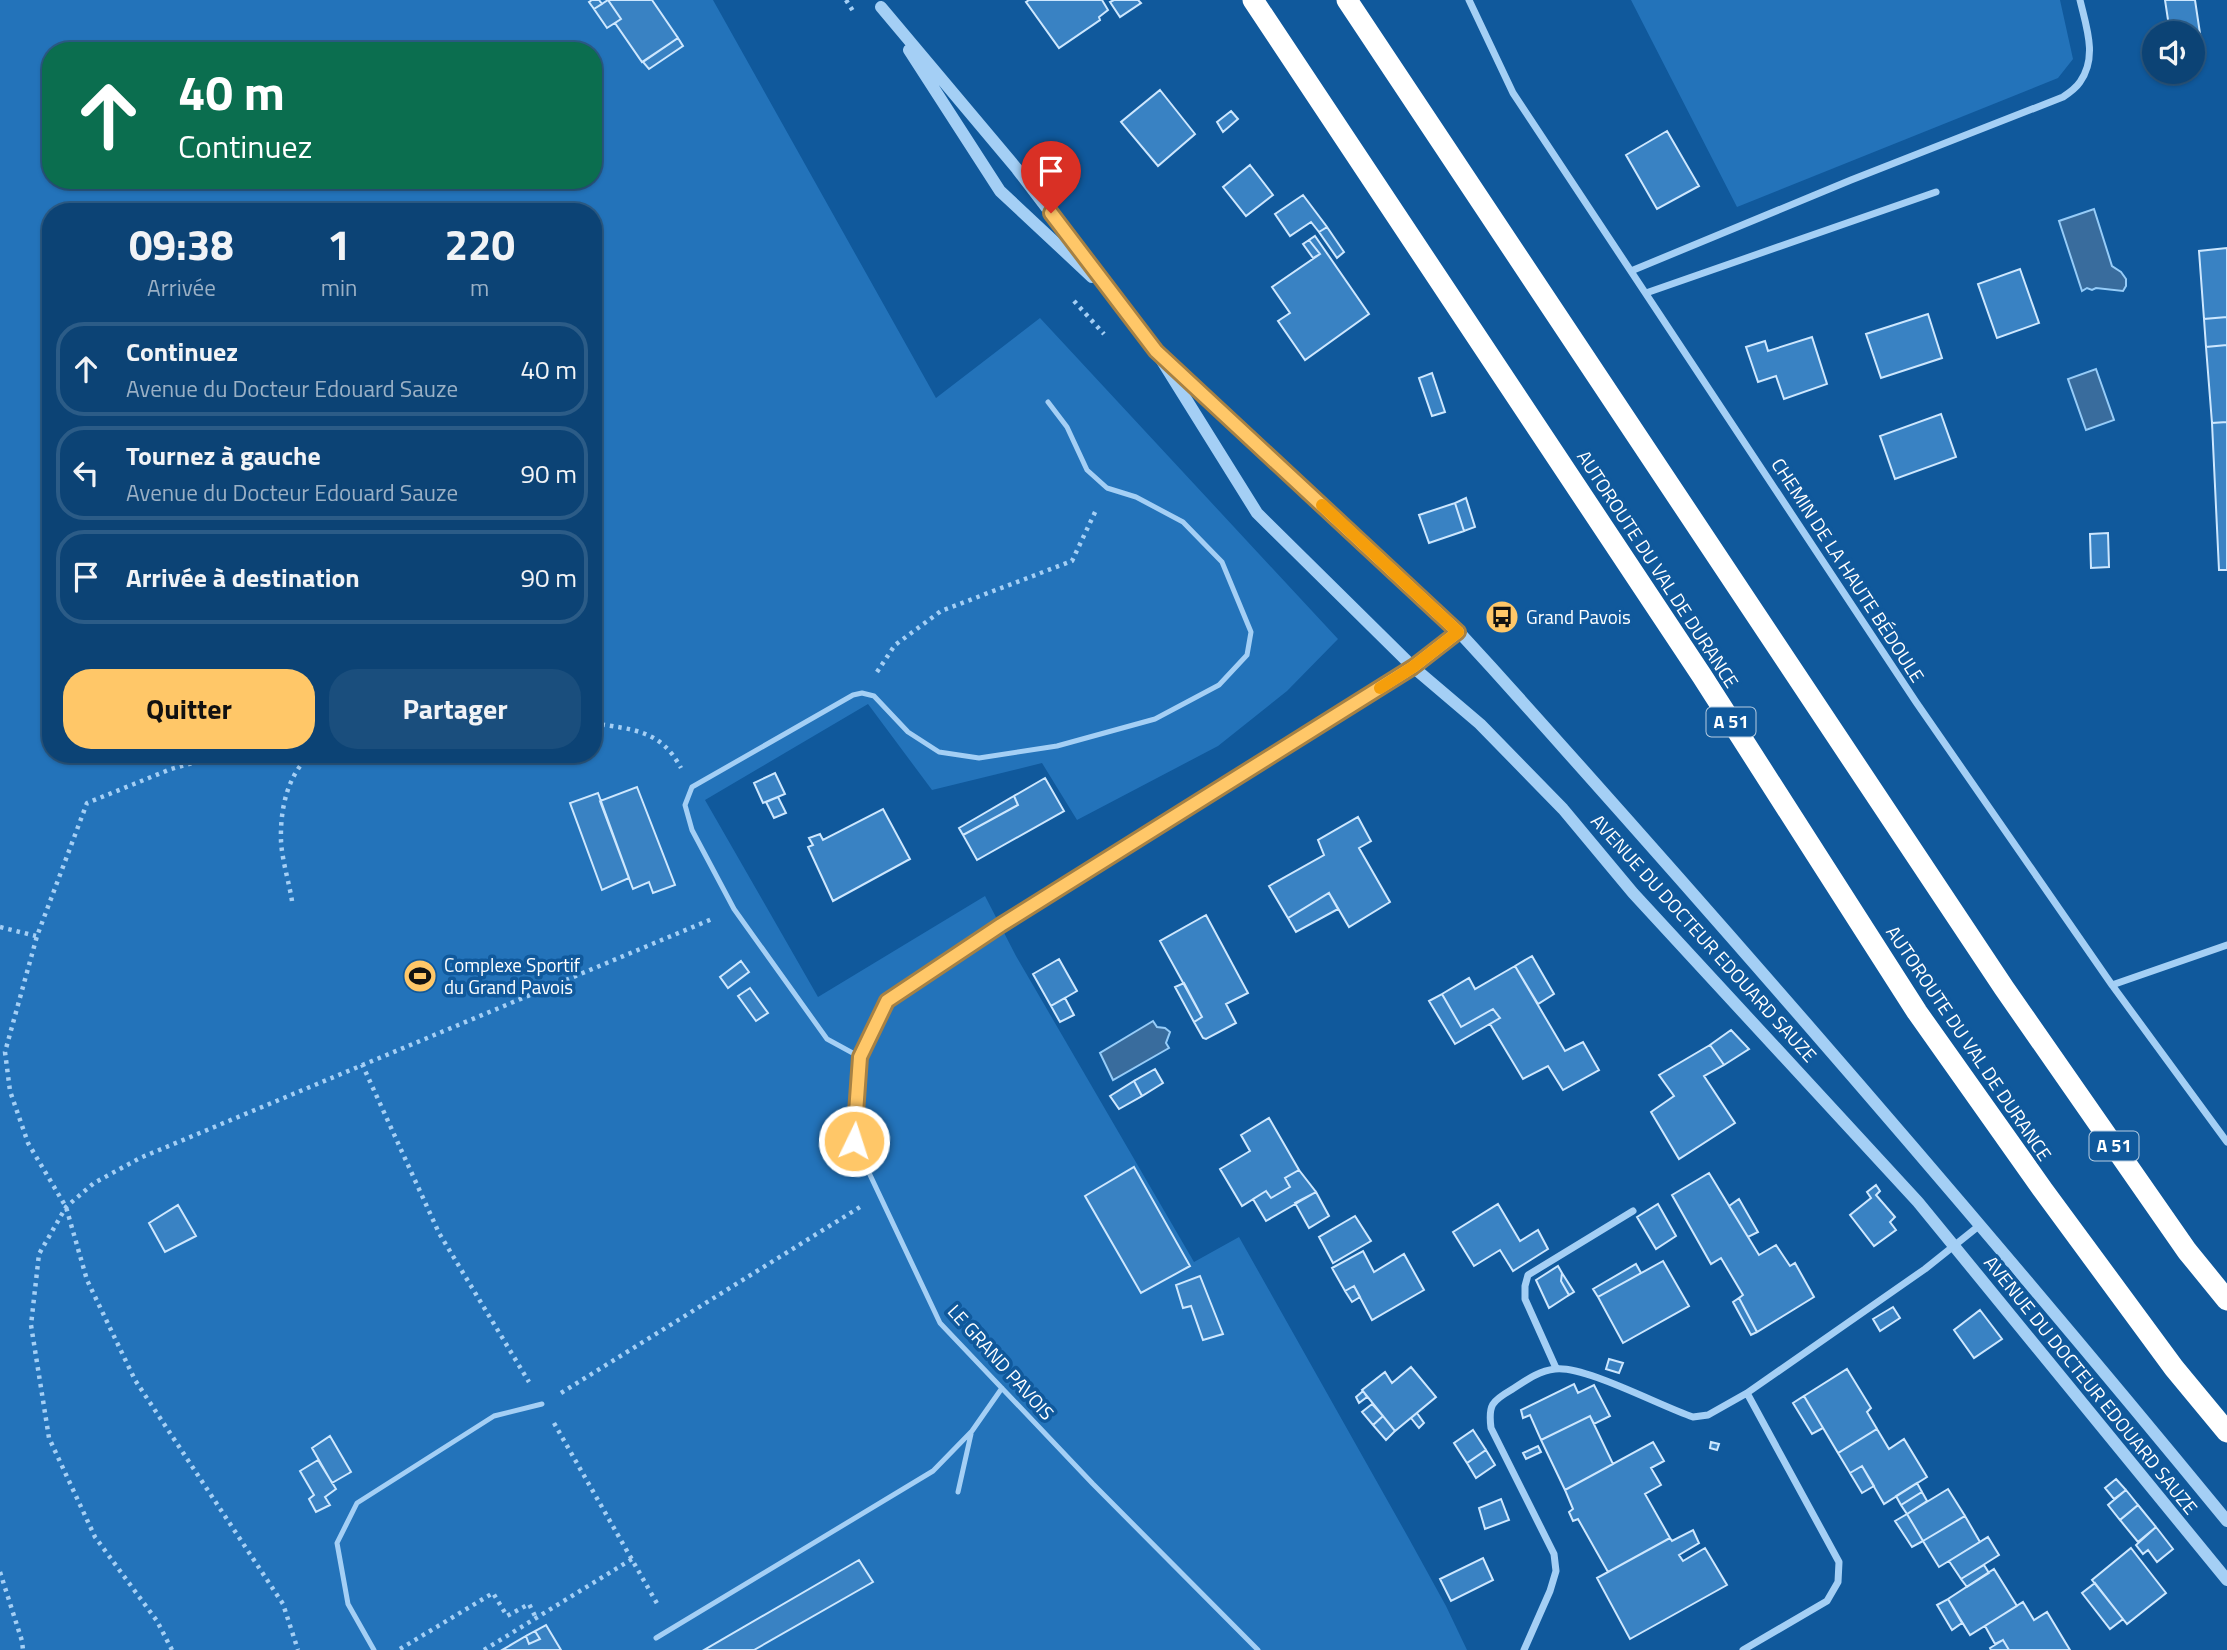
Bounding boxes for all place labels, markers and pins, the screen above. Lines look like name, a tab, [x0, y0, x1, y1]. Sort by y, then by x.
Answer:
pin	[1021, 141, 1081, 213]
bus stop icon: Grand Pavois	[1483, 598, 1521, 636]
place label: Grand Pavois	[1526, 602, 1631, 631]
place label: Complexe Sportif du Grand Pavois	[444, 950, 581, 1001]
sports icon: Complexe Sportif du Grand Pavois	[401, 957, 439, 995]

